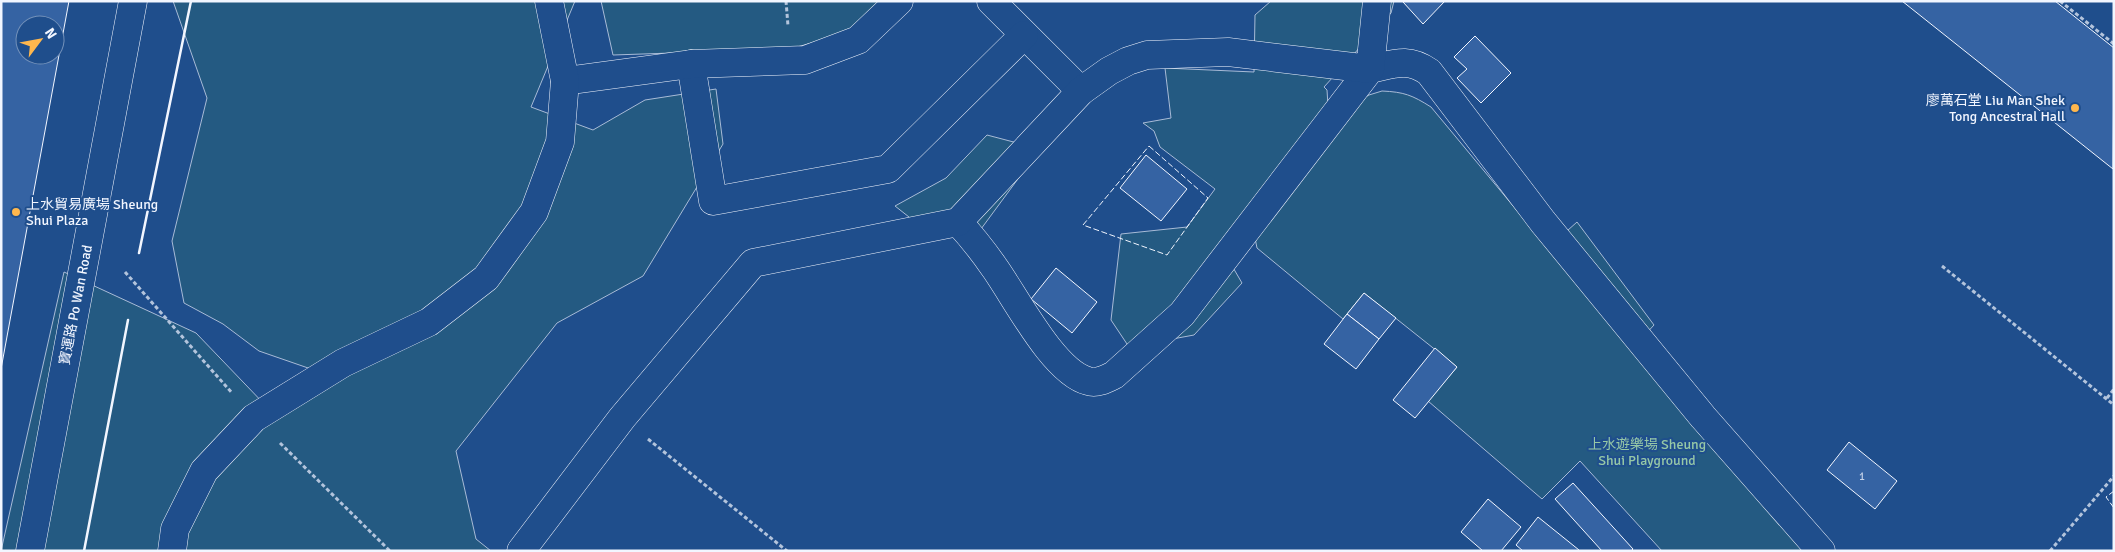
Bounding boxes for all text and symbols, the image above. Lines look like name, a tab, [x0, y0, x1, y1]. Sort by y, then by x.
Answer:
north arrow	[15, 15, 65, 65]
text: N	[41, 25, 60, 42]
place label: 廖萬石堂 Liu Man Shek Tong Ancestral Hall	[1926, 92, 2065, 125]
marker: 廖萬石堂 Liu Man Shek Tong Ancestral Hall	[2069, 102, 2081, 114]
place label: 上水貿易廣場 Sheung Shui Plaza	[26, 196, 158, 229]
marker: 上水貿易廣場 Sheung Shui Plaza	[10, 206, 22, 218]
street label: 寶運路 Po Wan Road	[56, 243, 96, 367]
park label: 上水遊樂場 Sheung Shui Playground	[1588, 436, 1706, 469]
house number: 1	[1859, 470, 1865, 483]

